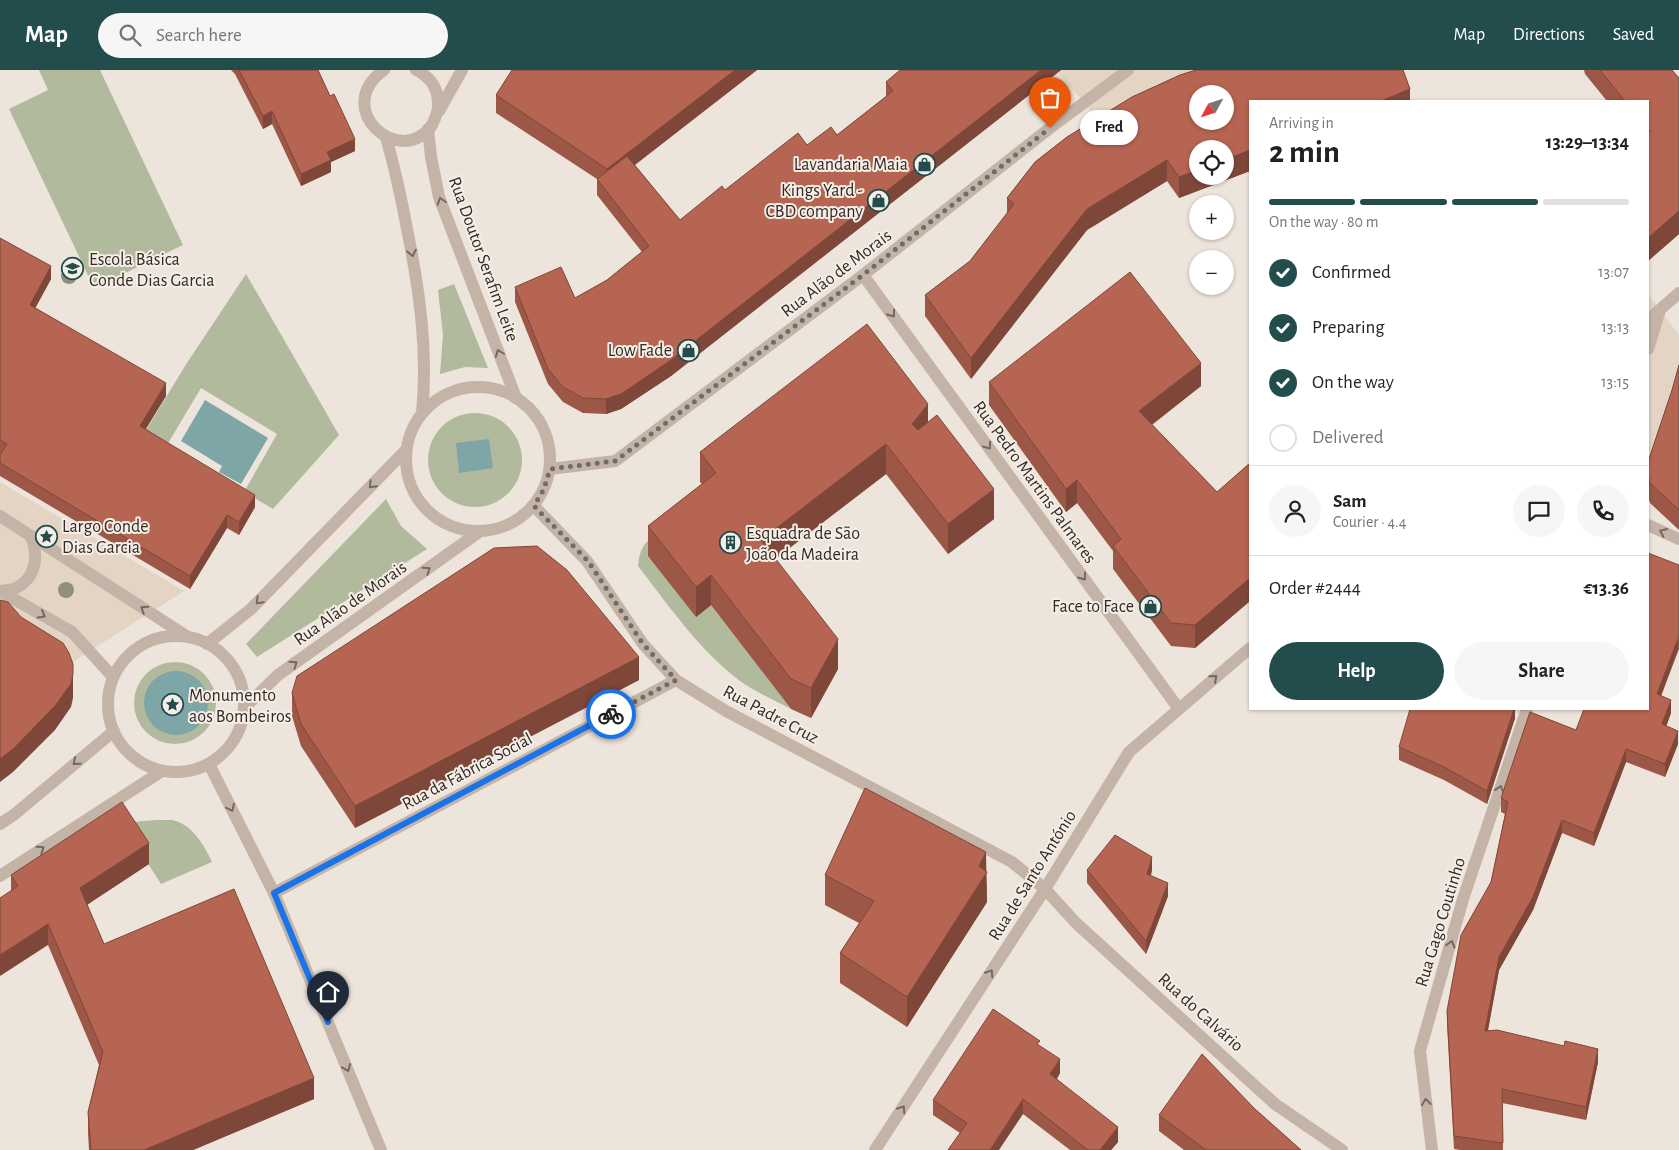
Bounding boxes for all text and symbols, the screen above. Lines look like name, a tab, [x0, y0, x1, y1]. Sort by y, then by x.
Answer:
search box	[98, 13, 448, 58]
icon: search	[116, 21, 144, 49]
text: Map	[25, 23, 68, 47]
text: Search here	[156, 26, 242, 45]
text: Map	[1454, 26, 1485, 44]
text: Directions	[1513, 26, 1585, 44]
text: Saved	[1613, 26, 1654, 44]
pin	[1029, 77, 1071, 128]
icon: bag	[1036, 84, 1064, 112]
north arrow	[1189, 85, 1234, 130]
map controls	[1189, 85, 1234, 295]
callout: Fred	[1080, 110, 1138, 146]
text: Arriving in	[1269, 115, 1334, 131]
text: Fred	[1095, 119, 1123, 135]
text: 13:29–13:34	[1546, 133, 1629, 152]
text: 2 min	[1269, 136, 1340, 168]
button: locate	[1189, 140, 1234, 185]
shop icon: Lavandaria Maia	[912, 152, 936, 176]
place label: Lavandaria Maia	[794, 156, 908, 174]
street label: Rua Doutor Serafim Leite	[445, 175, 521, 344]
place label: Kings Yard - CBD company	[765, 182, 863, 221]
shop icon: Kings Yard - CBD company	[867, 188, 891, 212]
button: +	[1189, 195, 1234, 240]
one-way arrow	[436, 197, 446, 206]
text: On the way · 80 m	[1269, 214, 1378, 230]
street label: Rua Alão de Morais	[778, 227, 895, 321]
one-way arrow	[406, 249, 416, 257]
button: −	[1189, 250, 1234, 295]
place label: Escola Básica Conde Dias Garcia	[89, 251, 215, 290]
school or university icon: Escola Básica Conde Dias Garcia	[61, 257, 85, 281]
icon: check	[1269, 259, 1297, 287]
text: Confirmed	[1312, 263, 1391, 282]
text: 13:07	[1598, 264, 1629, 280]
one-way arrow	[886, 308, 895, 318]
icon: check	[1269, 314, 1297, 342]
text: Preparing	[1312, 318, 1385, 337]
text: 13:13	[1601, 319, 1629, 335]
shop icon: Low Fade	[676, 338, 700, 362]
place label: Low Fade	[608, 342, 672, 360]
one-way arrow	[494, 349, 504, 357]
icon: check	[1269, 369, 1297, 397]
text: On the way	[1312, 373, 1394, 392]
text: 13:15	[1601, 374, 1629, 390]
street label: Rua Pedro Martins Palmares	[969, 398, 1099, 567]
text: Delivered	[1312, 428, 1384, 447]
one-way arrow	[982, 440, 991, 450]
one-way arrow	[369, 479, 378, 488]
button: person	[1269, 485, 1321, 537]
button: chat	[1513, 485, 1565, 537]
button: phone	[1577, 485, 1629, 537]
text: Sam	[1333, 492, 1367, 511]
text: Courier · 4.4	[1333, 514, 1406, 530]
place label: Largo Conde Dias Garcia	[62, 518, 149, 557]
place icon: Largo Conde Dias Garcia	[34, 524, 58, 548]
place label: Esquadra de São João da Madeira	[746, 525, 860, 564]
one-way arrow	[1659, 528, 1668, 538]
building icon: Esquadra de São João da Madeira	[718, 531, 742, 555]
street label: Rua Alão de Morais	[291, 558, 410, 649]
one-way arrow	[421, 567, 430, 576]
one-way arrow	[1077, 571, 1086, 581]
text: Order #2444	[1269, 579, 1361, 598]
text: €13.36	[1583, 579, 1629, 598]
shop icon: Face to Face	[1138, 594, 1162, 618]
one-way arrow	[255, 596, 264, 605]
place label: Face to Face	[1052, 598, 1134, 616]
one-way arrow	[140, 606, 150, 615]
one-way arrow	[37, 609, 46, 619]
button: Help	[1269, 642, 1444, 700]
button: Share	[1454, 642, 1629, 700]
one-way arrow	[288, 661, 298, 670]
one-way arrow	[1209, 675, 1218, 684]
street label: Rua Padre Cruz	[720, 682, 821, 747]
place label: Monumento aos Bombeiros	[189, 687, 292, 726]
courier	[586, 689, 636, 739]
place icon: Monumento aos Bombeiros	[161, 693, 185, 717]
icon: bike	[597, 700, 625, 728]
street label: Rua da Fábrica Social	[399, 730, 536, 814]
one-way arrow	[73, 757, 82, 766]
one-way arrow	[1494, 785, 1504, 794]
one-way arrow	[225, 802, 235, 811]
street label: Rua de Santo António	[986, 807, 1080, 944]
one-way arrow	[36, 846, 45, 856]
street label: Rua Gago Coutinho	[1413, 855, 1469, 989]
one-way arrow	[1445, 940, 1455, 948]
one-way arrow	[984, 969, 993, 979]
street label: Rua do Calvário	[1154, 970, 1247, 1056]
pin	[307, 971, 349, 1022]
icon: home	[314, 978, 342, 1006]
one-way arrow	[341, 1063, 351, 1072]
one-way arrow	[1422, 1097, 1432, 1106]
one-way arrow	[895, 1106, 905, 1115]

